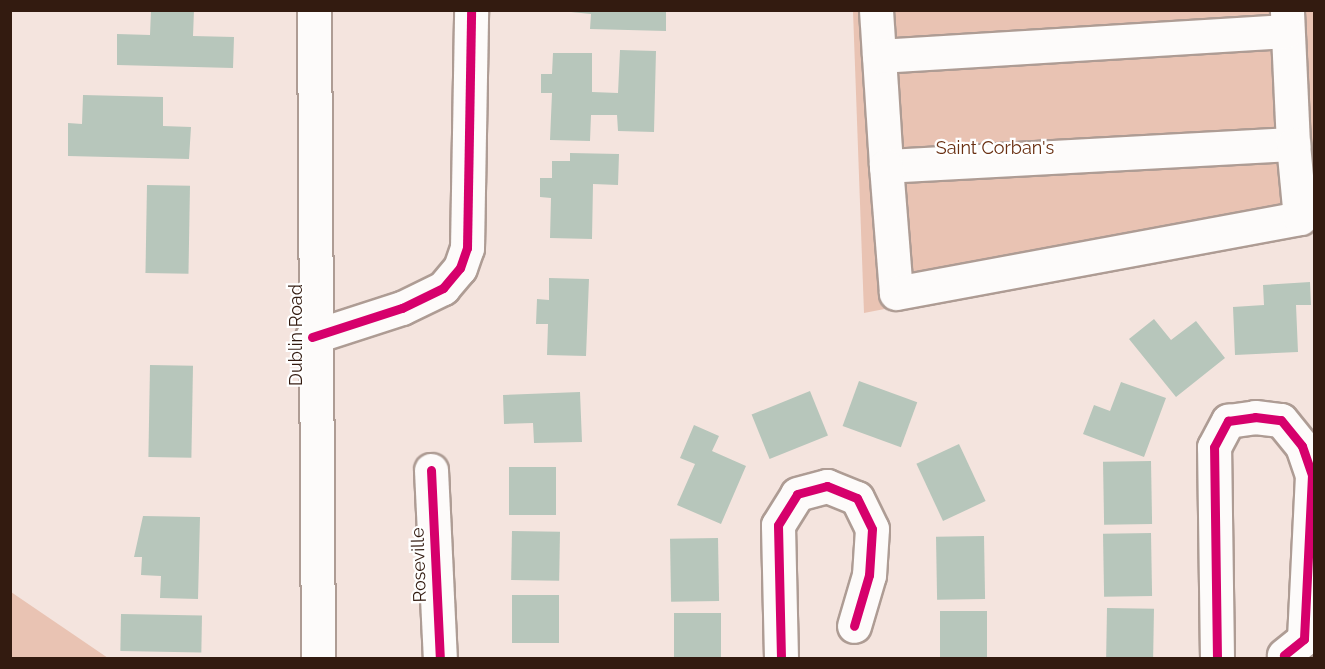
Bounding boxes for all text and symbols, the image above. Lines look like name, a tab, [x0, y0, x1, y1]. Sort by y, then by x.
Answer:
park label: Saint Corban's	[936, 137, 1054, 159]
street label: Dublin Road	[285, 284, 307, 386]
street label: Roseville	[407, 527, 431, 603]

